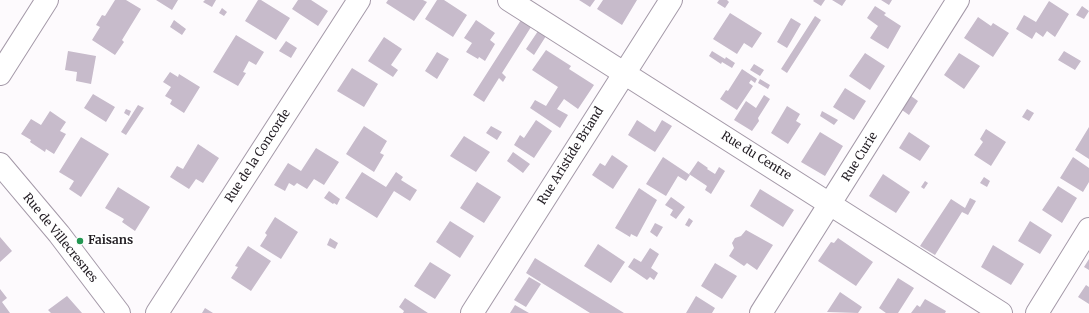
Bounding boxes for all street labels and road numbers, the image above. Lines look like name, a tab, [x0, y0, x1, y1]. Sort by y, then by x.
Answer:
street label: Rue Aristide Briand	[535, 105, 607, 207]
street label: Rue de la Concorde	[222, 107, 294, 205]
street label: Rue du Centre	[718, 129, 794, 183]
street label: Rue Curie	[839, 130, 881, 184]
street label: Rue de Villecresnes	[20, 191, 100, 285]

